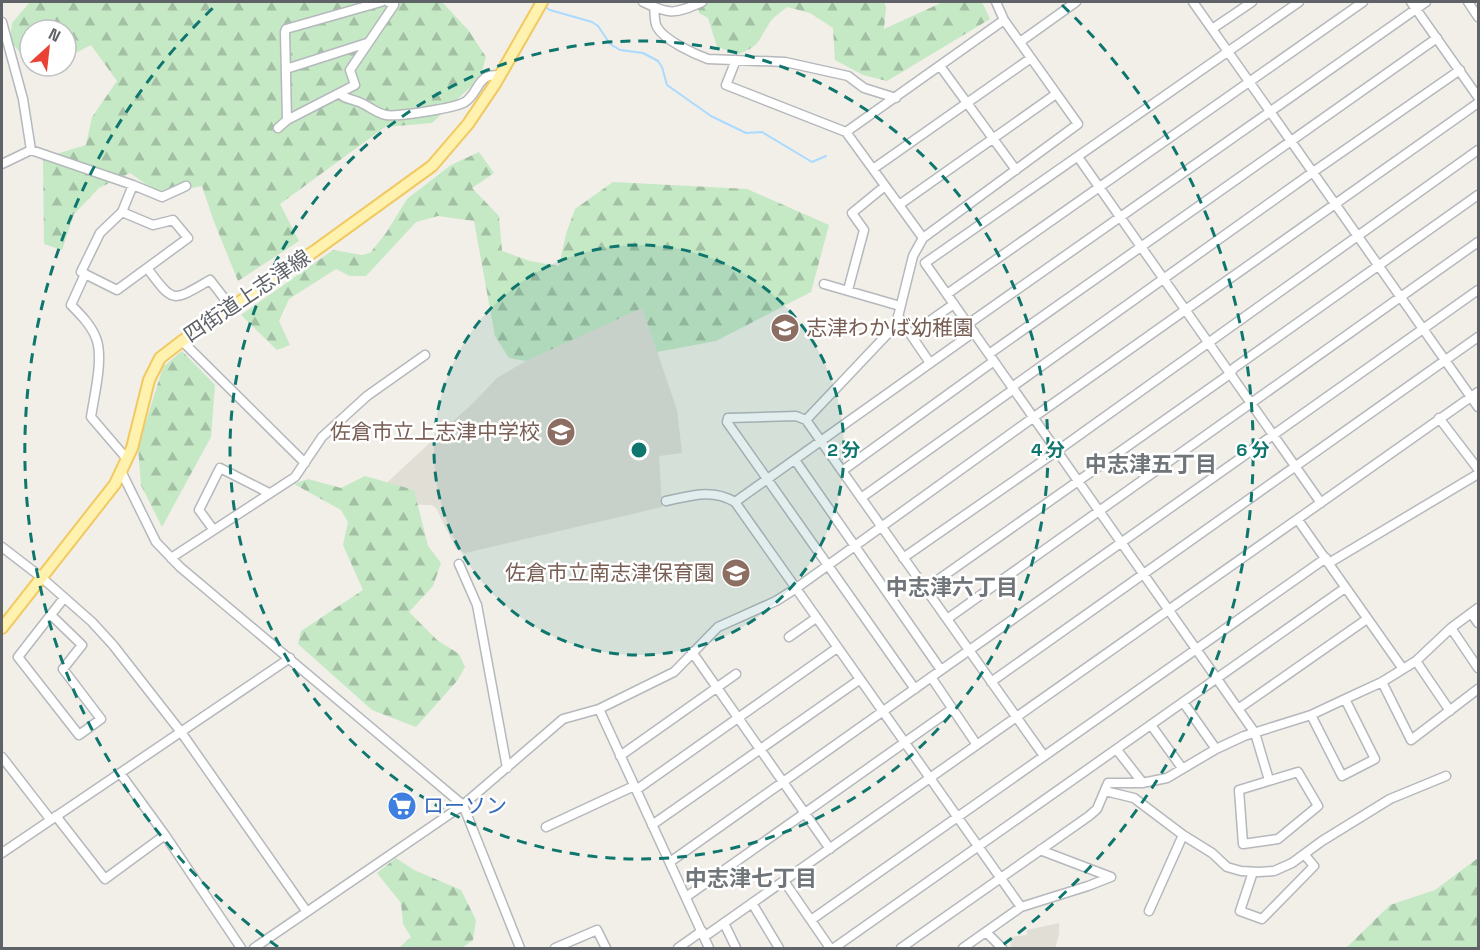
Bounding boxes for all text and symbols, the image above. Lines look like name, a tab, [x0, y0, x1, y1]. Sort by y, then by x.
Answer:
north arrow	[18, 18, 78, 78]
text: N	[45, 23, 64, 47]
street label: 四街道上志津線	[178, 243, 315, 348]
school or university icon: 志津わかば幼稚園	[769, 312, 801, 344]
place label: 志津わかば幼稚園	[806, 314, 974, 341]
school or university icon: 佐倉市立上志津中学校	[545, 416, 577, 448]
place label: 佐倉市立上志津中学校	[330, 418, 540, 445]
text: 2 分	[827, 438, 861, 461]
text: 4 分	[1031, 438, 1065, 461]
text: 6 分	[1236, 438, 1270, 461]
centre of rings	[629, 440, 649, 460]
district label: 中志津五丁目	[1085, 450, 1217, 478]
school or university icon: 佐倉市立南志津保育園	[720, 557, 752, 589]
place label: 佐倉市立南志津保育園	[505, 559, 715, 586]
district label: 中志津六丁目	[886, 573, 1018, 601]
supermarket icon: ローソン	[386, 790, 418, 822]
place label: ローソン	[423, 792, 507, 819]
district label: 中志津七丁目	[685, 864, 817, 892]

